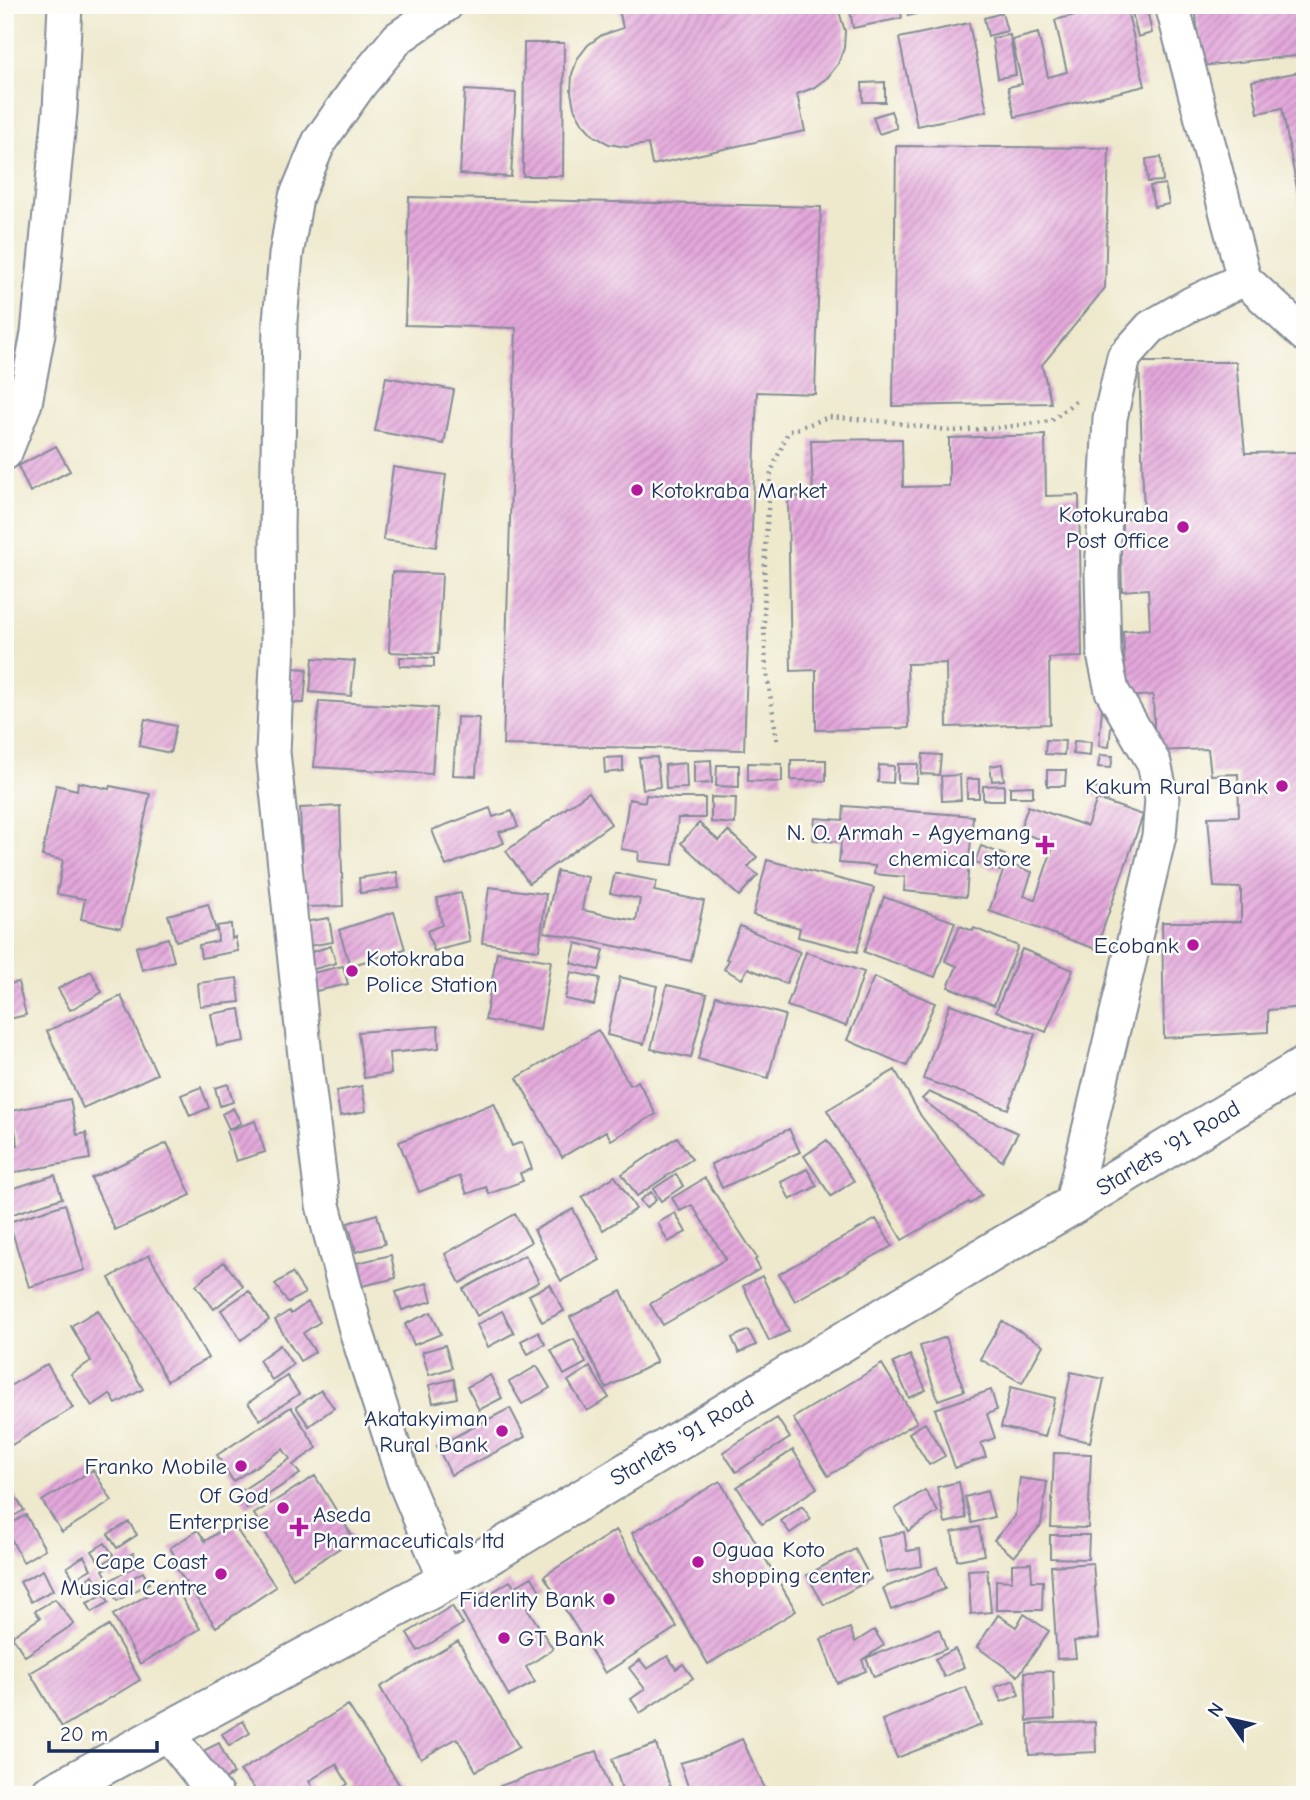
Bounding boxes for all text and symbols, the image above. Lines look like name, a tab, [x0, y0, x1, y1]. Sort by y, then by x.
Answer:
place label: Kotokraba Market	[651, 477, 828, 504]
marker: Kotokraba Market	[629, 482, 645, 498]
place label: Kotokuraba Post Office	[1058, 501, 1169, 554]
marker: Kotokuraba Post Office	[1175, 519, 1191, 535]
place label: Kakum Rural Bank	[1085, 773, 1268, 800]
marker: Kakum Rural Bank	[1274, 778, 1290, 794]
place label: N. O. Armah - Agyemang chemical store	[786, 819, 1031, 872]
marker: N. O. Armah - Agyemang chemical store	[1037, 837, 1053, 853]
place label: Ecobank	[1094, 932, 1179, 959]
marker: Ecobank	[1185, 937, 1201, 953]
place label: Kotokraba Police Station	[366, 945, 498, 998]
marker: Kotokraba Police Station	[344, 963, 360, 979]
street label: Starlets '91 Road	[1091, 1094, 1245, 1202]
street label: Starlets '91 Road	[605, 1384, 759, 1492]
place label: Akatakyiman Rural Bank	[364, 1405, 488, 1458]
marker: Akatakyiman Rural Bank	[494, 1423, 510, 1439]
place label: Franko Mobile	[84, 1453, 227, 1480]
marker: Franko Mobile	[233, 1458, 249, 1474]
place label: Of God Enterprise	[168, 1482, 269, 1535]
marker: Of God Enterprise	[275, 1500, 291, 1516]
place label: Aseda Pharmaceuticals ltd	[313, 1501, 505, 1554]
marker: Aseda Pharmaceuticals ltd	[291, 1519, 307, 1535]
place label: Oguaa Koto shopping center	[712, 1536, 871, 1589]
place label: Cape Coast Musical Centre	[60, 1548, 208, 1601]
marker: Oguaa Koto shopping center	[690, 1554, 706, 1570]
marker: Cape Coast Musical Centre	[213, 1566, 229, 1582]
place label: Fiderlity Bank	[459, 1586, 595, 1613]
marker: Fiderlity Bank	[601, 1591, 617, 1607]
place label: GT Bank	[518, 1625, 604, 1652]
marker: GT Bank	[496, 1630, 512, 1646]
north arrow	[1194, 1685, 1264, 1755]
text: N	[1203, 1699, 1228, 1721]
scale bar	[49, 1709, 158, 1753]
text: 20 m	[60, 1722, 108, 1746]

